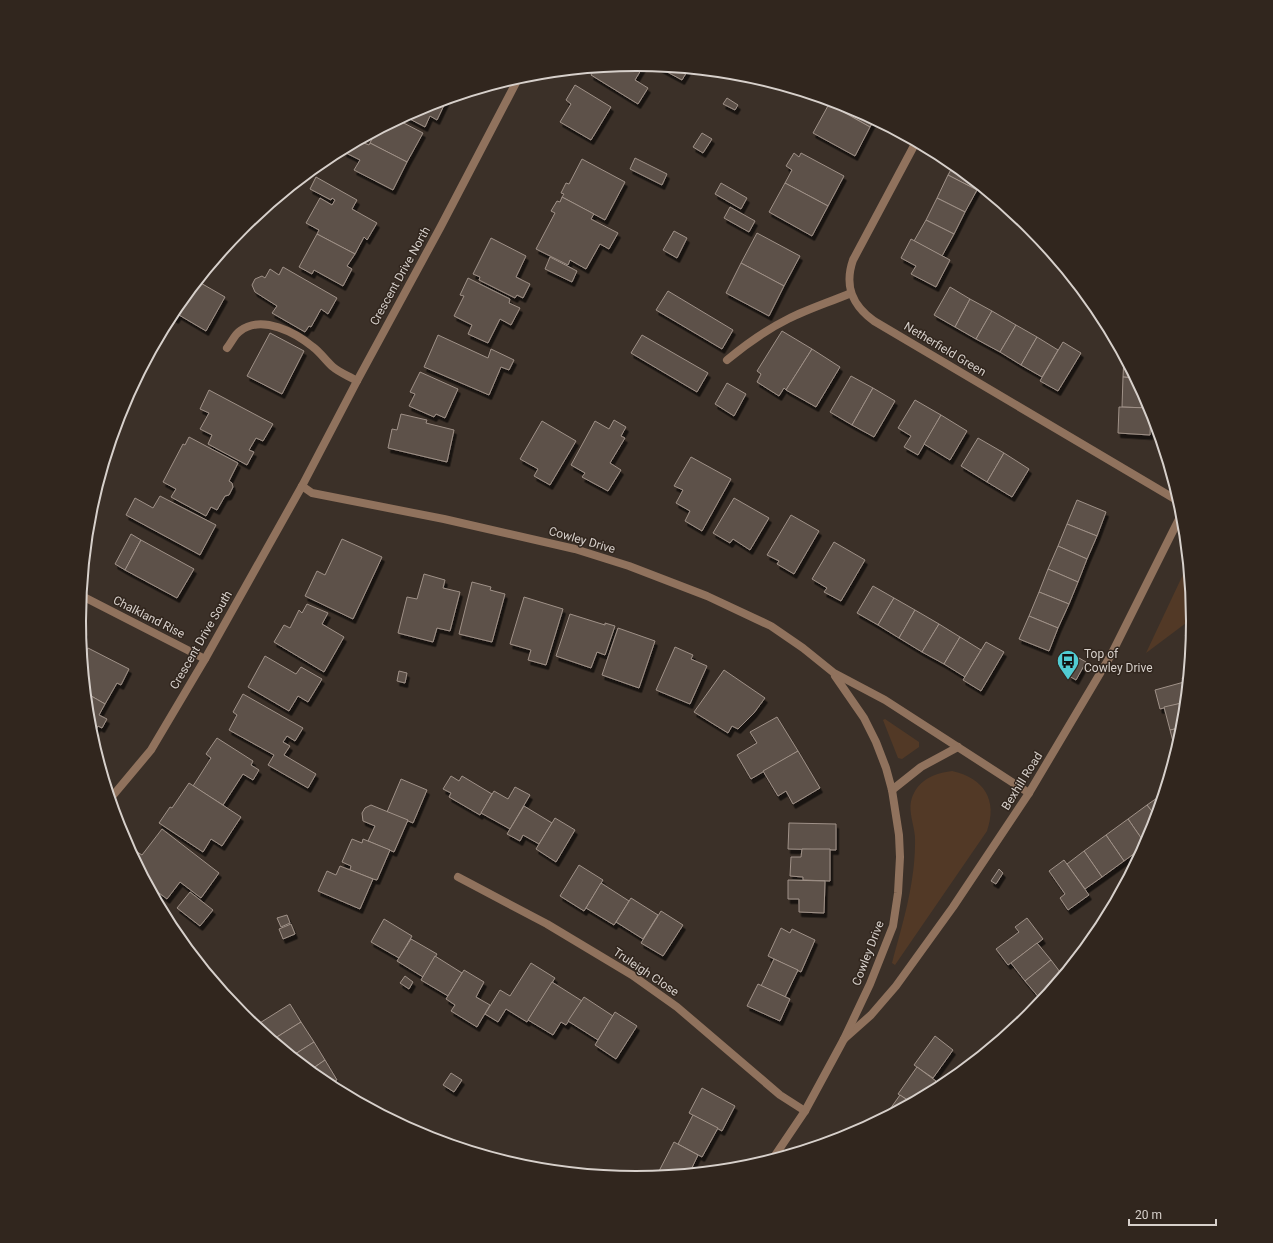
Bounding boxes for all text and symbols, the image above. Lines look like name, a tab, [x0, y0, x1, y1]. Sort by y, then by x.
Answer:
street label: Crescent Drive North	[367, 224, 433, 328]
street label: Netherfield Green	[902, 319, 988, 379]
street label: Cowley Drive	[547, 524, 617, 556]
street label: Crescent Drive South	[167, 588, 235, 692]
street label: Chalkland Rise	[111, 593, 187, 641]
place label: Top of Cowley Drive	[1084, 647, 1153, 675]
bus stop icon: Top of Cowley Drive	[1055, 648, 1081, 681]
street label: Bexhill Road	[999, 749, 1045, 813]
street label: Cowley Drive	[849, 919, 887, 987]
street label: Truleigh Close	[611, 945, 681, 999]
scale bar	[1129, 1201, 1216, 1227]
text: 20 m	[1135, 1208, 1162, 1222]

